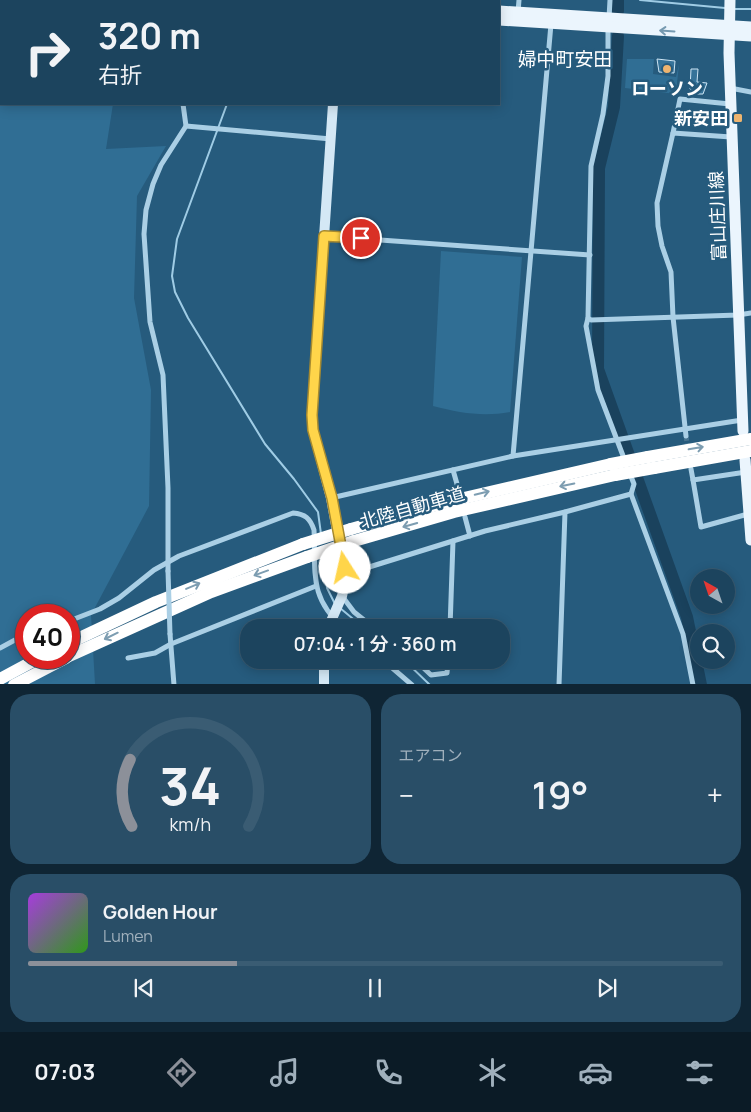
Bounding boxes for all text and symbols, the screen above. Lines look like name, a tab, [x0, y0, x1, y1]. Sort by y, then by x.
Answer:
text: 320 m	[98, 12, 201, 60]
icon: right	[15, 20, 80, 85]
one-way arrow	[660, 26, 676, 35]
district label: 婦中町安田	[517, 46, 613, 72]
text: 右折	[98, 60, 142, 90]
marker: ローソン	[661, 63, 673, 75]
place label: ローソン	[631, 76, 703, 100]
place label: 新安田	[674, 106, 728, 130]
marker: 新安田	[732, 112, 744, 124]
street label: 富山庄川線	[703, 171, 731, 261]
pin	[340, 217, 382, 259]
icon: arrive	[347, 224, 375, 252]
one-way arrow	[688, 443, 704, 453]
street label: 北陸自動車道	[357, 481, 467, 533]
one-way arrow	[560, 481, 576, 490]
one-way arrow	[474, 488, 490, 497]
one-way arrow	[402, 520, 418, 530]
position arrow	[318, 541, 370, 593]
one-way arrow	[254, 569, 269, 578]
north arrow	[690, 569, 735, 614]
map controls	[690, 569, 735, 669]
one-way arrow	[185, 581, 200, 591]
speed limit sign: 40	[15, 604, 80, 669]
button: search	[690, 624, 735, 669]
one-way arrow	[104, 631, 119, 641]
text: 07:04 · 1 分 · 360 m	[293, 631, 457, 657]
text: エアコン	[399, 744, 463, 766]
text: 34	[159, 750, 221, 821]
text: 19°	[532, 768, 589, 820]
text: −	[399, 776, 414, 814]
text: +	[707, 776, 723, 814]
text: km/h	[169, 812, 211, 836]
text: Golden Hour	[103, 899, 217, 925]
text: Lumen	[103, 925, 153, 947]
icon: previous	[130, 974, 158, 1002]
icon: pause	[361, 974, 389, 1002]
icon: next	[593, 974, 621, 1002]
icon: directions	[164, 1055, 199, 1090]
icon: music	[267, 1055, 302, 1090]
icon: phone	[371, 1055, 406, 1090]
icon: climate	[475, 1055, 510, 1090]
icon: car	[578, 1055, 613, 1090]
icon: filters	[682, 1055, 717, 1090]
text: 07:03	[34, 1057, 95, 1087]

